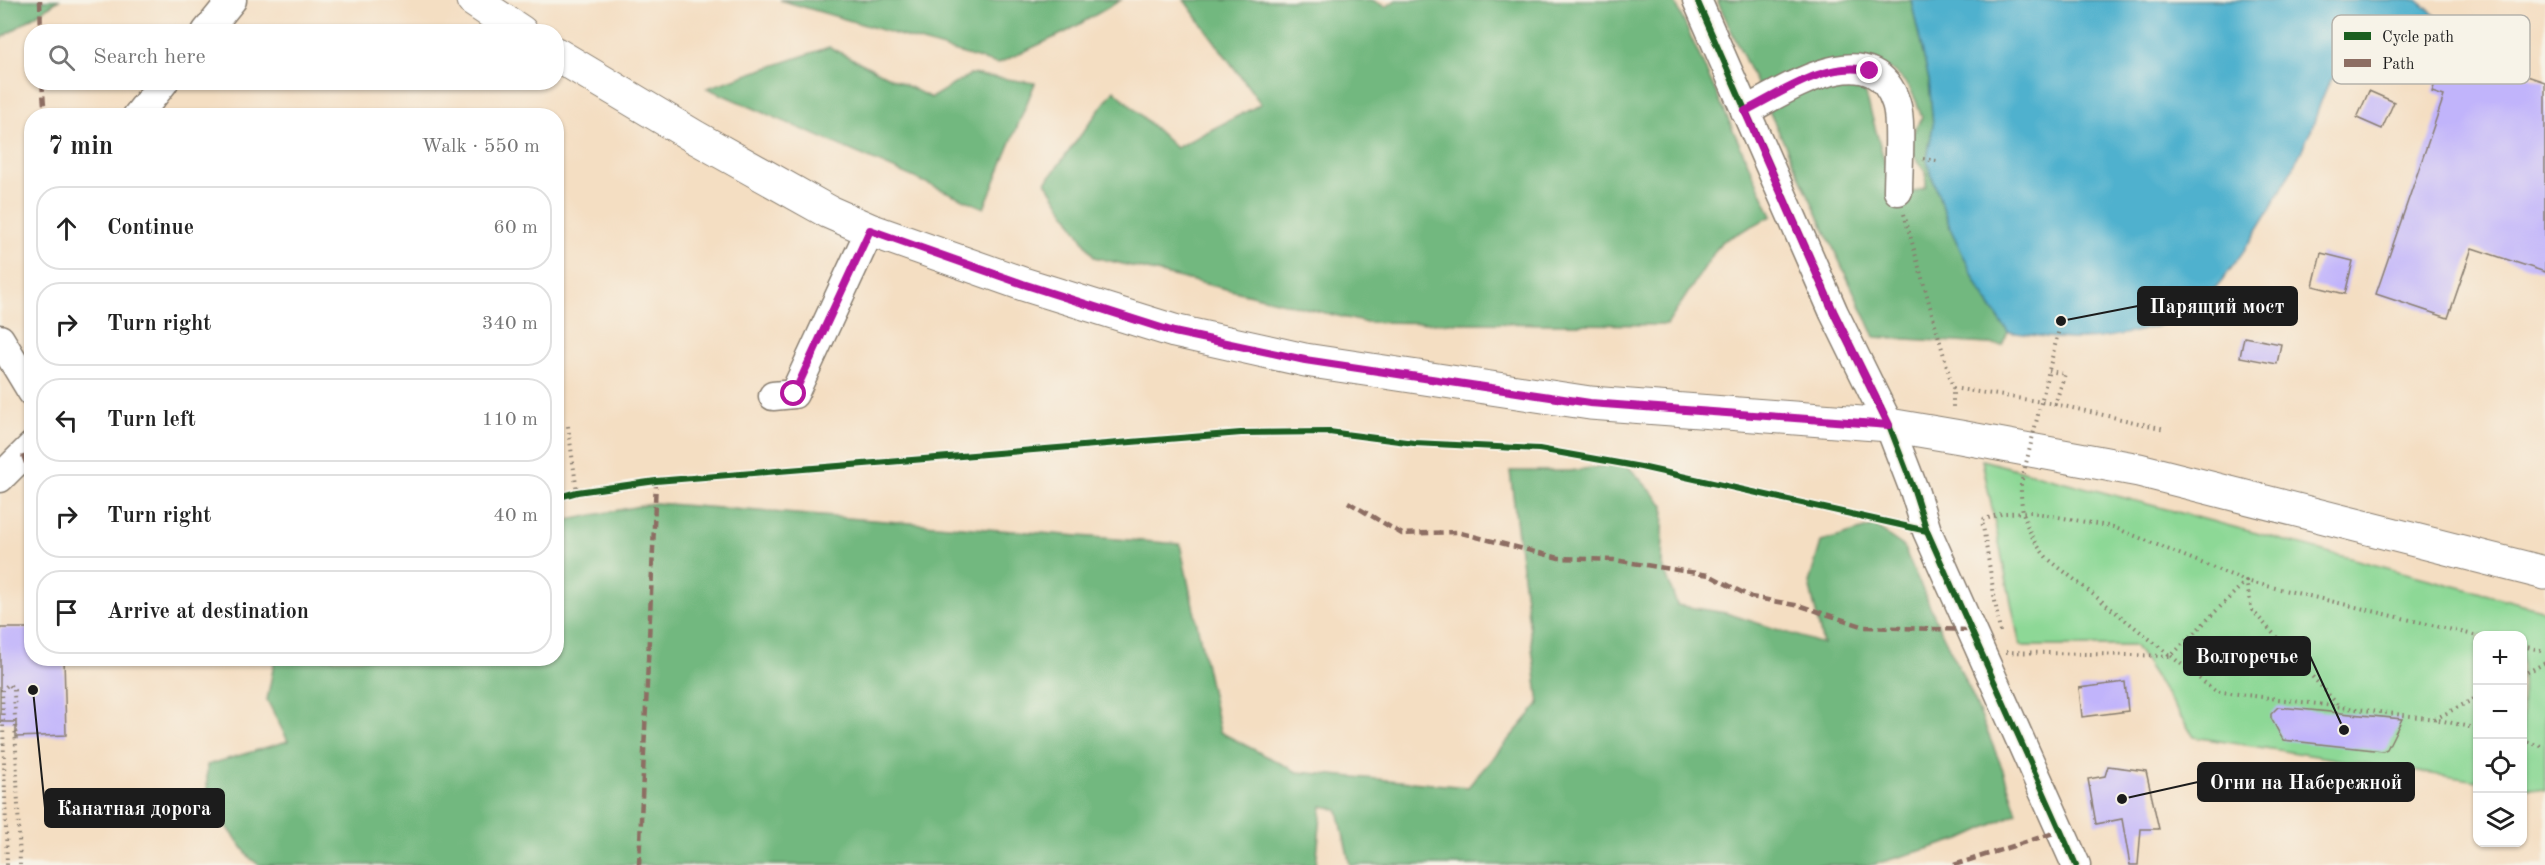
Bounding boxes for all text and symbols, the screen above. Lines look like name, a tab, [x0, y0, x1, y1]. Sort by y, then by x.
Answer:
legend	[2332, 15, 2530, 84]
search box	[24, 24, 564, 90]
text: Cycle path	[2382, 30, 2454, 46]
icon: search	[45, 41, 78, 74]
text: Search here	[93, 46, 206, 68]
route end	[1856, 57, 1882, 83]
text: Path	[2382, 57, 2415, 73]
text: 7 min	[48, 134, 113, 160]
text: Walk · 550 m	[421, 137, 540, 157]
icon: ahead	[50, 212, 83, 245]
text: Continue	[107, 217, 194, 239]
text: 60 m	[493, 218, 538, 238]
callout: Парящий мост	[2138, 287, 2297, 325]
text: Парящий мост	[2150, 298, 2284, 318]
icon: right	[50, 308, 83, 341]
text: Turn right	[107, 313, 211, 335]
text: 340 m	[482, 314, 538, 334]
route start	[780, 380, 806, 406]
icon: left	[50, 404, 83, 437]
text: Turn left	[107, 409, 196, 431]
text: 110 m	[482, 410, 538, 430]
icon: right	[50, 500, 83, 533]
text: Turn right	[107, 505, 211, 527]
text: 40 m	[493, 506, 538, 526]
icon: arrive	[50, 596, 83, 629]
text: Arrive at destination	[107, 601, 309, 623]
map controls	[2473, 631, 2527, 847]
button: +	[2473, 631, 2527, 685]
callout: Волгоречье	[2184, 637, 2310, 675]
text: Волгоречье	[2196, 648, 2298, 668]
button: −	[2473, 685, 2527, 739]
button: locate	[2473, 739, 2527, 793]
callout: Огни на Набережной	[2198, 763, 2414, 801]
text: Огни на Набережной	[2210, 774, 2402, 794]
callout: Канатная дорога	[45, 789, 224, 827]
button: layers	[2473, 793, 2527, 847]
text: Канатная дорога	[57, 800, 211, 820]

